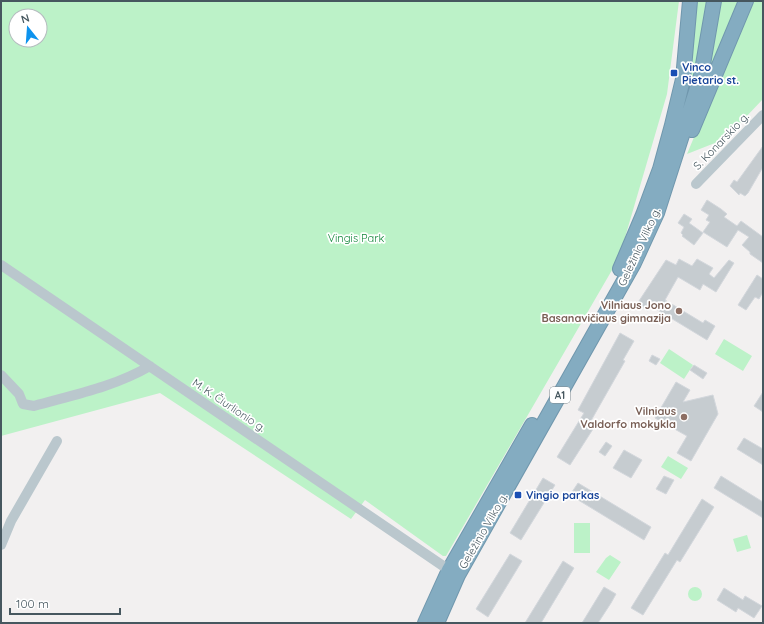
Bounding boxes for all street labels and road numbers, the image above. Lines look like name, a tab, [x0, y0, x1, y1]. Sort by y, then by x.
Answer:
street label: S. Konarskio g.	[690, 109, 752, 173]
street label: Geležinio Vilko g.	[615, 206, 663, 288]
street label: M. K. Čiurlionio g.	[190, 375, 268, 435]
road number: A1	[550, 387, 570, 403]
street label: Geležinio Vilko g.	[456, 491, 510, 571]

